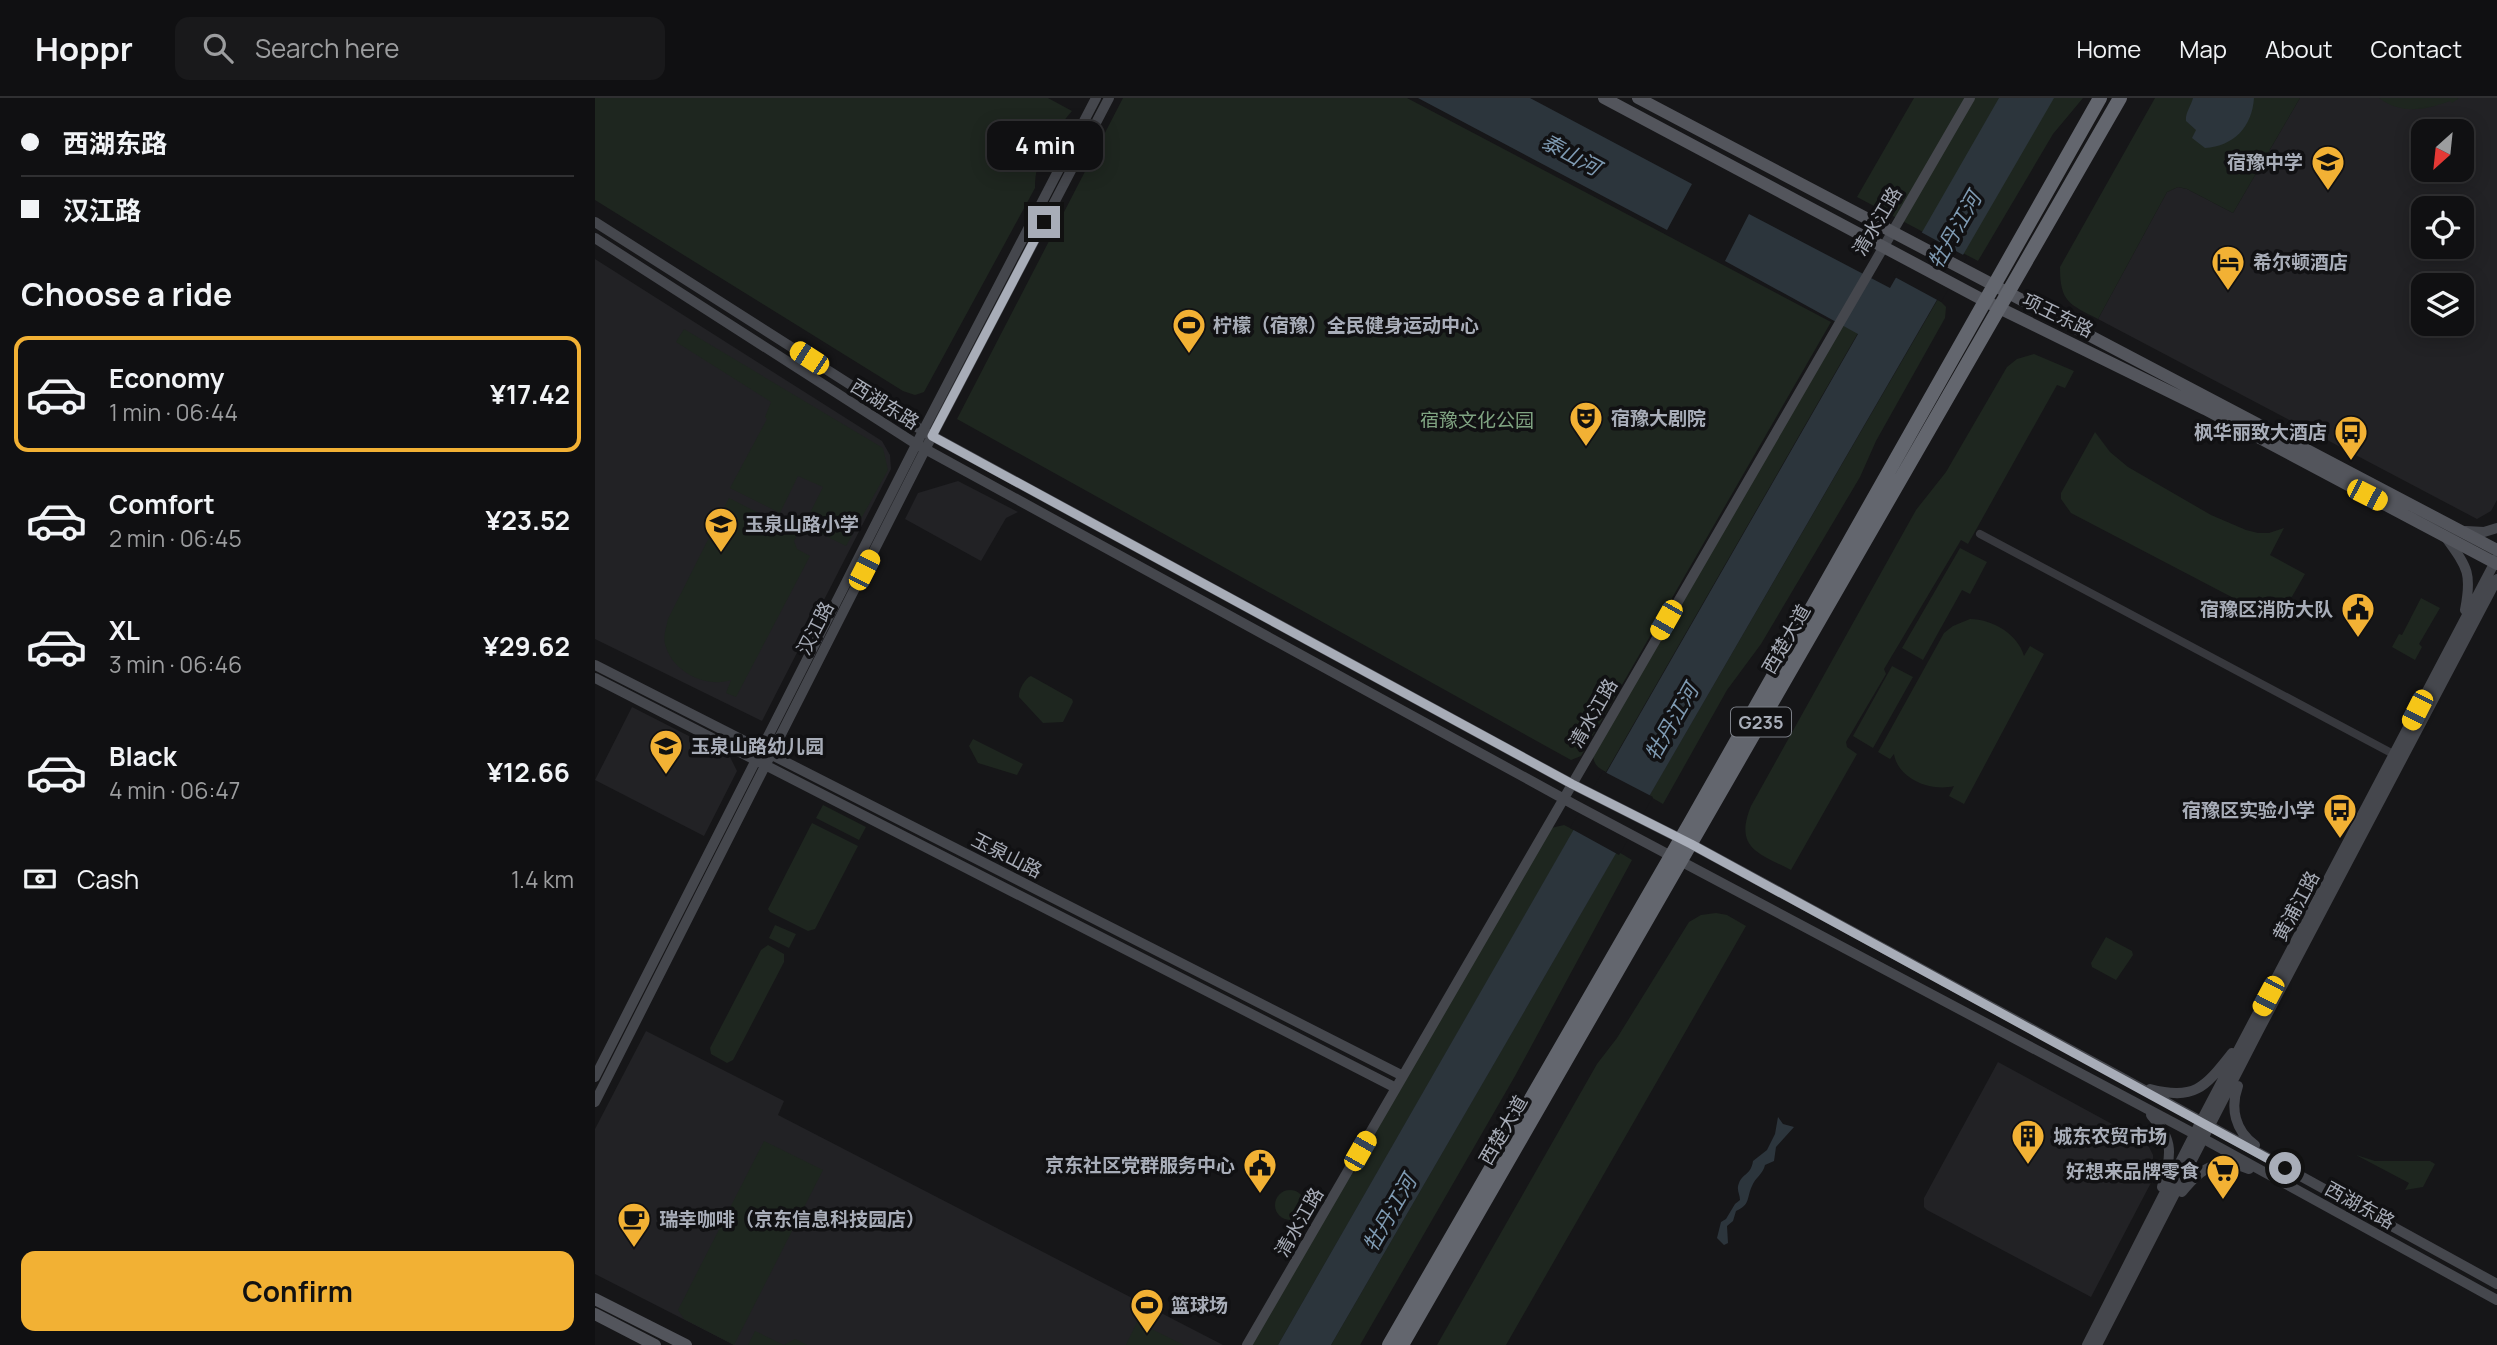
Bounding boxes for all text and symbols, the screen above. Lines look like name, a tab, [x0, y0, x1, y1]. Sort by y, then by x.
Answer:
search box	[175, 17, 665, 80]
text: Hoppr	[35, 26, 133, 71]
icon: search	[199, 29, 237, 67]
text: Search here	[255, 30, 400, 66]
text: Home	[2076, 32, 2141, 65]
text: Map	[2179, 32, 2227, 65]
text: About	[2265, 32, 2333, 65]
text: Contact	[2371, 32, 2462, 65]
north arrow	[2411, 119, 2475, 182]
map controls	[2411, 119, 2474, 336]
callout: 4 min	[986, 121, 1102, 170]
text: 西湖东路	[63, 125, 167, 161]
water label: 泰山河	[1537, 127, 1609, 183]
text: 4 min	[1015, 129, 1075, 161]
school or university icon: 宿豫中学	[2309, 143, 2347, 192]
place label: 宿豫中学	[2227, 149, 2303, 175]
street label: 清水江路	[1846, 182, 1908, 260]
water label: 牡丹江河	[1921, 183, 1989, 273]
text: 汉江路	[63, 192, 141, 228]
button: locate	[2411, 196, 2474, 259]
route end	[1028, 206, 1060, 238]
hotel icon: 希尔顿酒店	[2209, 243, 2247, 292]
place label: 希尔顿酒店	[2253, 249, 2348, 275]
text: Choose a ride	[21, 272, 232, 316]
button: layers	[2411, 273, 2474, 336]
street label: 项王东路	[2018, 287, 2098, 343]
sports icon: 柠檬（宿豫）全民健身运动中心	[1170, 306, 1208, 355]
place label: 柠檬（宿豫）全民健身运动中心	[1213, 312, 1479, 338]
car	[786, 338, 833, 378]
text: Economy	[109, 360, 224, 396]
icon: car	[25, 363, 88, 426]
street label: 西湖东路	[846, 373, 924, 435]
text: ¥17.42	[490, 376, 570, 412]
text: 1 min · 06:44	[109, 396, 238, 428]
theatre icon: 宿豫大剧院	[1567, 399, 1605, 448]
place label: 宿豫大剧院	[1611, 405, 1706, 431]
park label: 宿豫文化公园	[1420, 407, 1534, 433]
bus stop icon: 枫华丽致大酒店	[2332, 413, 2370, 462]
place label: 枫华丽致大酒店	[2194, 419, 2327, 445]
car	[2344, 476, 2391, 514]
text: Comfort	[109, 486, 215, 522]
icon: car	[25, 489, 88, 552]
text: ¥23.52	[486, 502, 570, 538]
school or university icon: 玉泉山路小学	[702, 505, 740, 554]
place label: 玉泉山路小学	[745, 511, 859, 537]
text: 2 min · 06:45	[109, 522, 242, 554]
car	[846, 547, 883, 593]
public building icon: 宿豫区消防大队	[2339, 590, 2377, 639]
place label: 宿豫区消防大队	[2200, 596, 2333, 622]
street label: 汉江路	[790, 597, 840, 659]
car	[1647, 597, 1686, 643]
street label: 西楚大道	[1756, 600, 1816, 678]
text: XL	[109, 612, 140, 648]
icon: car	[25, 615, 88, 678]
text: ¥29.62	[483, 628, 570, 664]
text: 3 min · 06:46	[109, 648, 242, 680]
street label: 清水江路	[1563, 674, 1623, 752]
water label: 牡丹江河	[1638, 675, 1706, 765]
car	[2399, 687, 2436, 733]
road number: G235	[1731, 708, 1791, 736]
school or university icon: 玉泉山路幼儿园	[647, 727, 685, 776]
place label: 玉泉山路幼儿园	[691, 733, 824, 759]
text: Black	[109, 738, 177, 774]
icon: car	[25, 741, 88, 804]
text: ¥12.66	[487, 754, 570, 790]
text: 4 min · 06:47	[109, 774, 240, 806]
bus stop icon: 宿豫区实验小学	[2321, 791, 2359, 840]
place label: 宿豫区实验小学	[2182, 797, 2315, 823]
street label: 玉泉山路	[967, 826, 1047, 884]
icon: cash	[21, 860, 59, 898]
text: Cash	[77, 861, 139, 897]
text: 1.4 km	[511, 863, 574, 895]
street label: 黄浦江路	[2267, 866, 2325, 946]
car	[2249, 973, 2288, 1019]
street label: 西楚大道	[1473, 1091, 1533, 1169]
building icon: 城东农贸市场	[2009, 1117, 2047, 1166]
place label: 城东农贸市场	[2053, 1123, 2167, 1149]
car	[1341, 1128, 1380, 1174]
public building icon: 京东社区党群服务中心	[1241, 1146, 1279, 1195]
place label: 京东社区党群服务中心	[1045, 1152, 1235, 1178]
supermarket icon: 好想来品牌零食	[2204, 1152, 2242, 1201]
route start	[2269, 1152, 2301, 1184]
place label: 好想来品牌零食	[2066, 1158, 2200, 1184]
water label: 牡丹江河	[1356, 1166, 1424, 1256]
street label: 西湖东路	[2320, 1175, 2400, 1235]
street label: 清水江路	[1269, 1183, 1329, 1261]
cafe icon: 瑞幸咖啡（京东信息科技园店）	[615, 1200, 653, 1249]
place label: 瑞幸咖啡（京东信息科技园店）	[659, 1206, 925, 1232]
button: Confirm	[21, 1251, 574, 1331]
sports icon: 篮球场	[1128, 1286, 1166, 1335]
place label: 篮球场	[1171, 1292, 1228, 1318]

